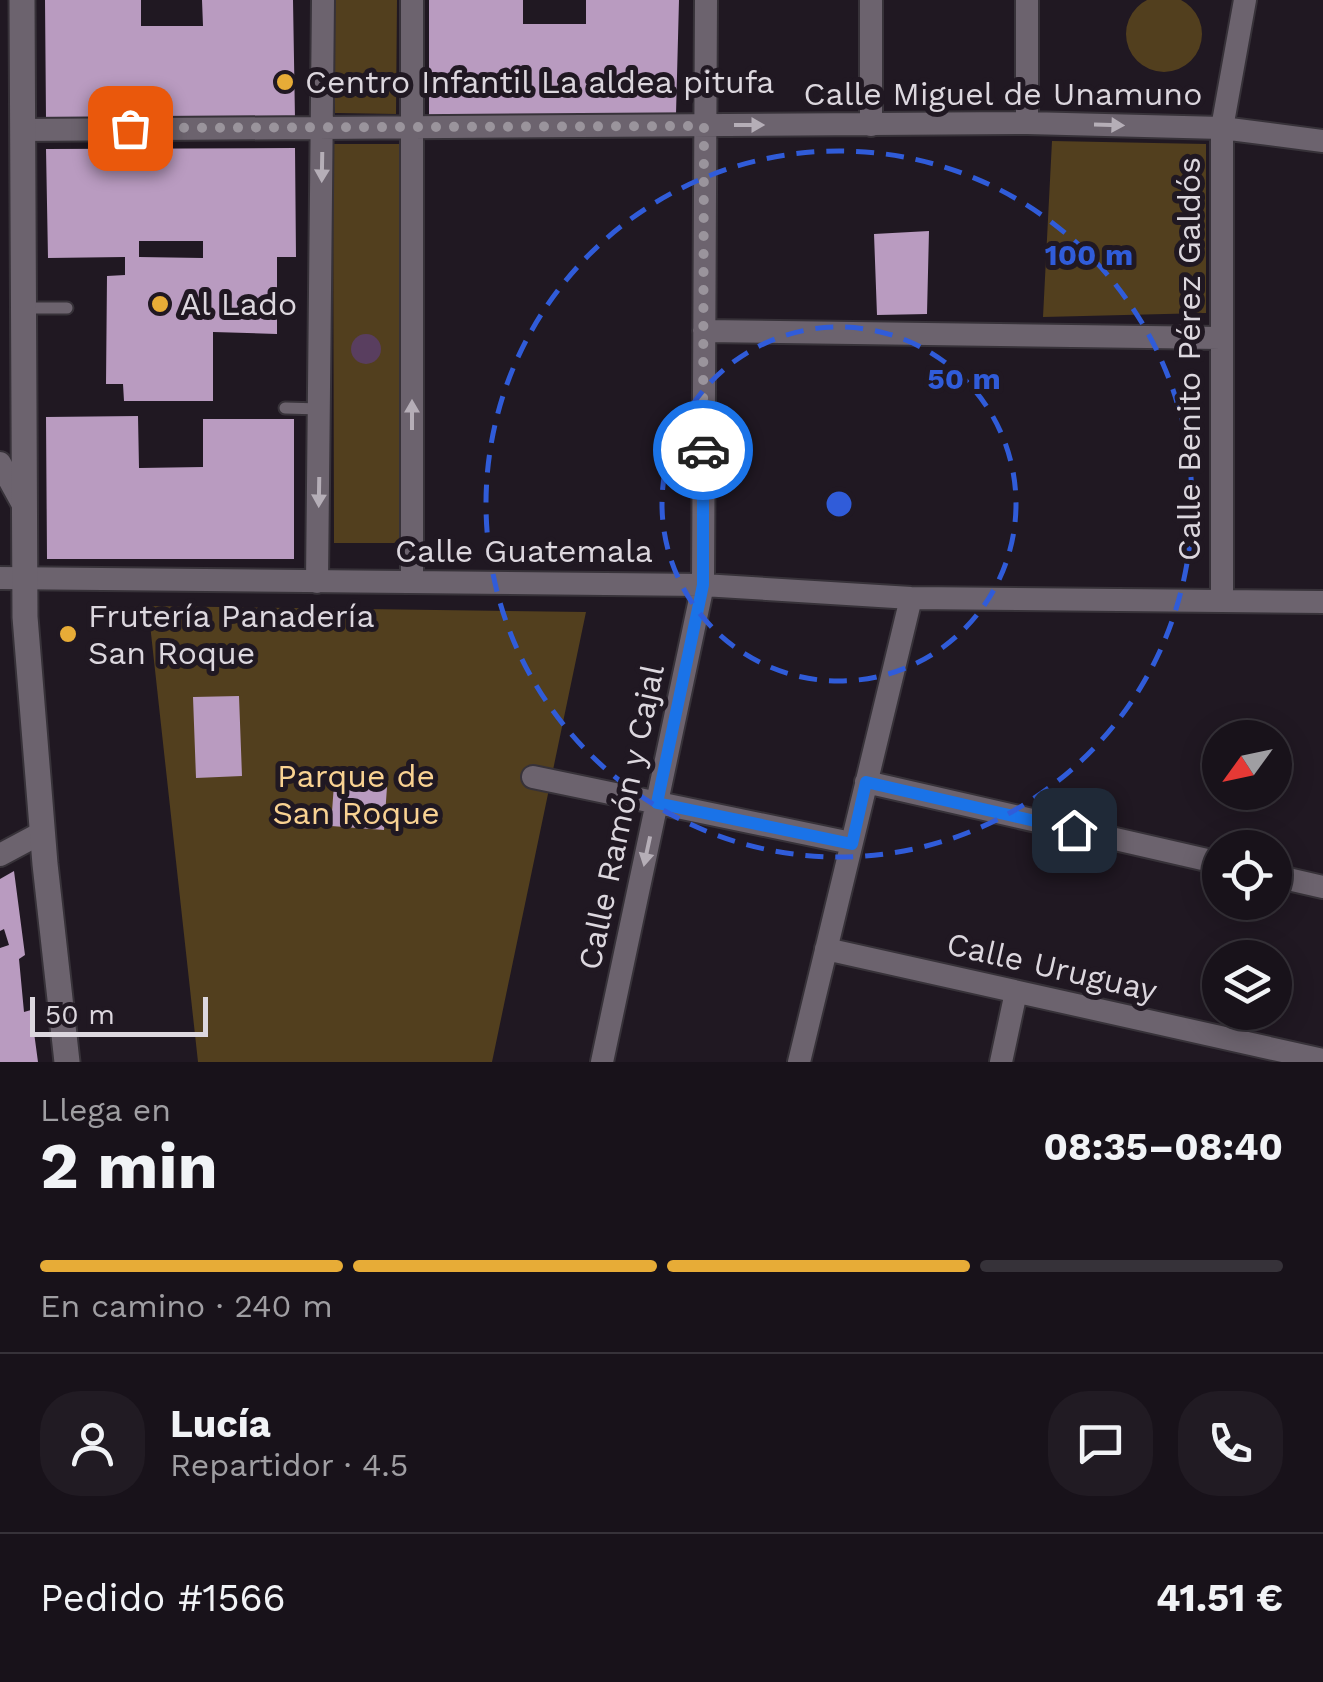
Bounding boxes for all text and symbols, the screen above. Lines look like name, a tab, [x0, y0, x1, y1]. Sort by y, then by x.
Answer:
place label: Centro Infantil La aldea pitufa	[305, 63, 774, 101]
marker: Centro Infantil La aldea pitufa	[274, 71, 296, 93]
street label: Calle Miguel de Unamuno	[804, 75, 1202, 113]
pin	[88, 86, 173, 171]
icon: bag	[103, 101, 158, 156]
one-way arrow	[734, 117, 766, 133]
one-way arrow	[1094, 117, 1126, 133]
one-way arrow	[314, 152, 330, 184]
street label: Calle Benito Pérez Galdós	[1170, 157, 1208, 561]
text: 100 m	[1045, 237, 1133, 272]
place label: Al Lado	[180, 285, 297, 323]
marker: Al Lado	[149, 293, 171, 315]
text: 50 m	[927, 361, 1001, 396]
one-way arrow	[404, 398, 420, 430]
courier	[653, 400, 753, 500]
icon: car	[676, 423, 731, 478]
one-way arrow	[310, 477, 326, 509]
centre of rings	[821, 486, 857, 522]
street label: Calle Guatemala	[395, 532, 653, 570]
place label: Frutería Panadería San Roque	[88, 597, 375, 672]
marker: Frutería Panadería San Roque	[57, 623, 79, 645]
street label: Calle Ramón y Cajal	[570, 661, 672, 973]
north arrow	[1202, 720, 1292, 810]
map controls	[1202, 720, 1292, 1030]
park label: Parque de San Roque	[272, 757, 440, 832]
pin	[1032, 788, 1117, 873]
icon: home	[1047, 803, 1102, 858]
button: locate	[1202, 830, 1292, 920]
one-way arrow	[638, 836, 654, 867]
street label: Calle Uruguay	[943, 924, 1161, 1010]
button: layers	[1202, 940, 1292, 1030]
scale bar	[30, 992, 208, 1036]
text: 50 m	[45, 998, 115, 1031]
text: Llega en	[40, 1091, 171, 1129]
text: 08:35–08:40	[1043, 1125, 1283, 1169]
text: 2 min	[40, 1128, 218, 1204]
text: En camino · 240 m	[40, 1287, 333, 1325]
button: person	[40, 1391, 145, 1496]
button: chat	[1048, 1391, 1153, 1496]
button: phone	[1178, 1391, 1283, 1496]
text: Lucía	[170, 1402, 271, 1446]
text: Repartidor · 4.5	[170, 1446, 408, 1484]
text: Pedido #1566	[40, 1576, 286, 1620]
text: 41.51 €	[1156, 1576, 1283, 1620]

